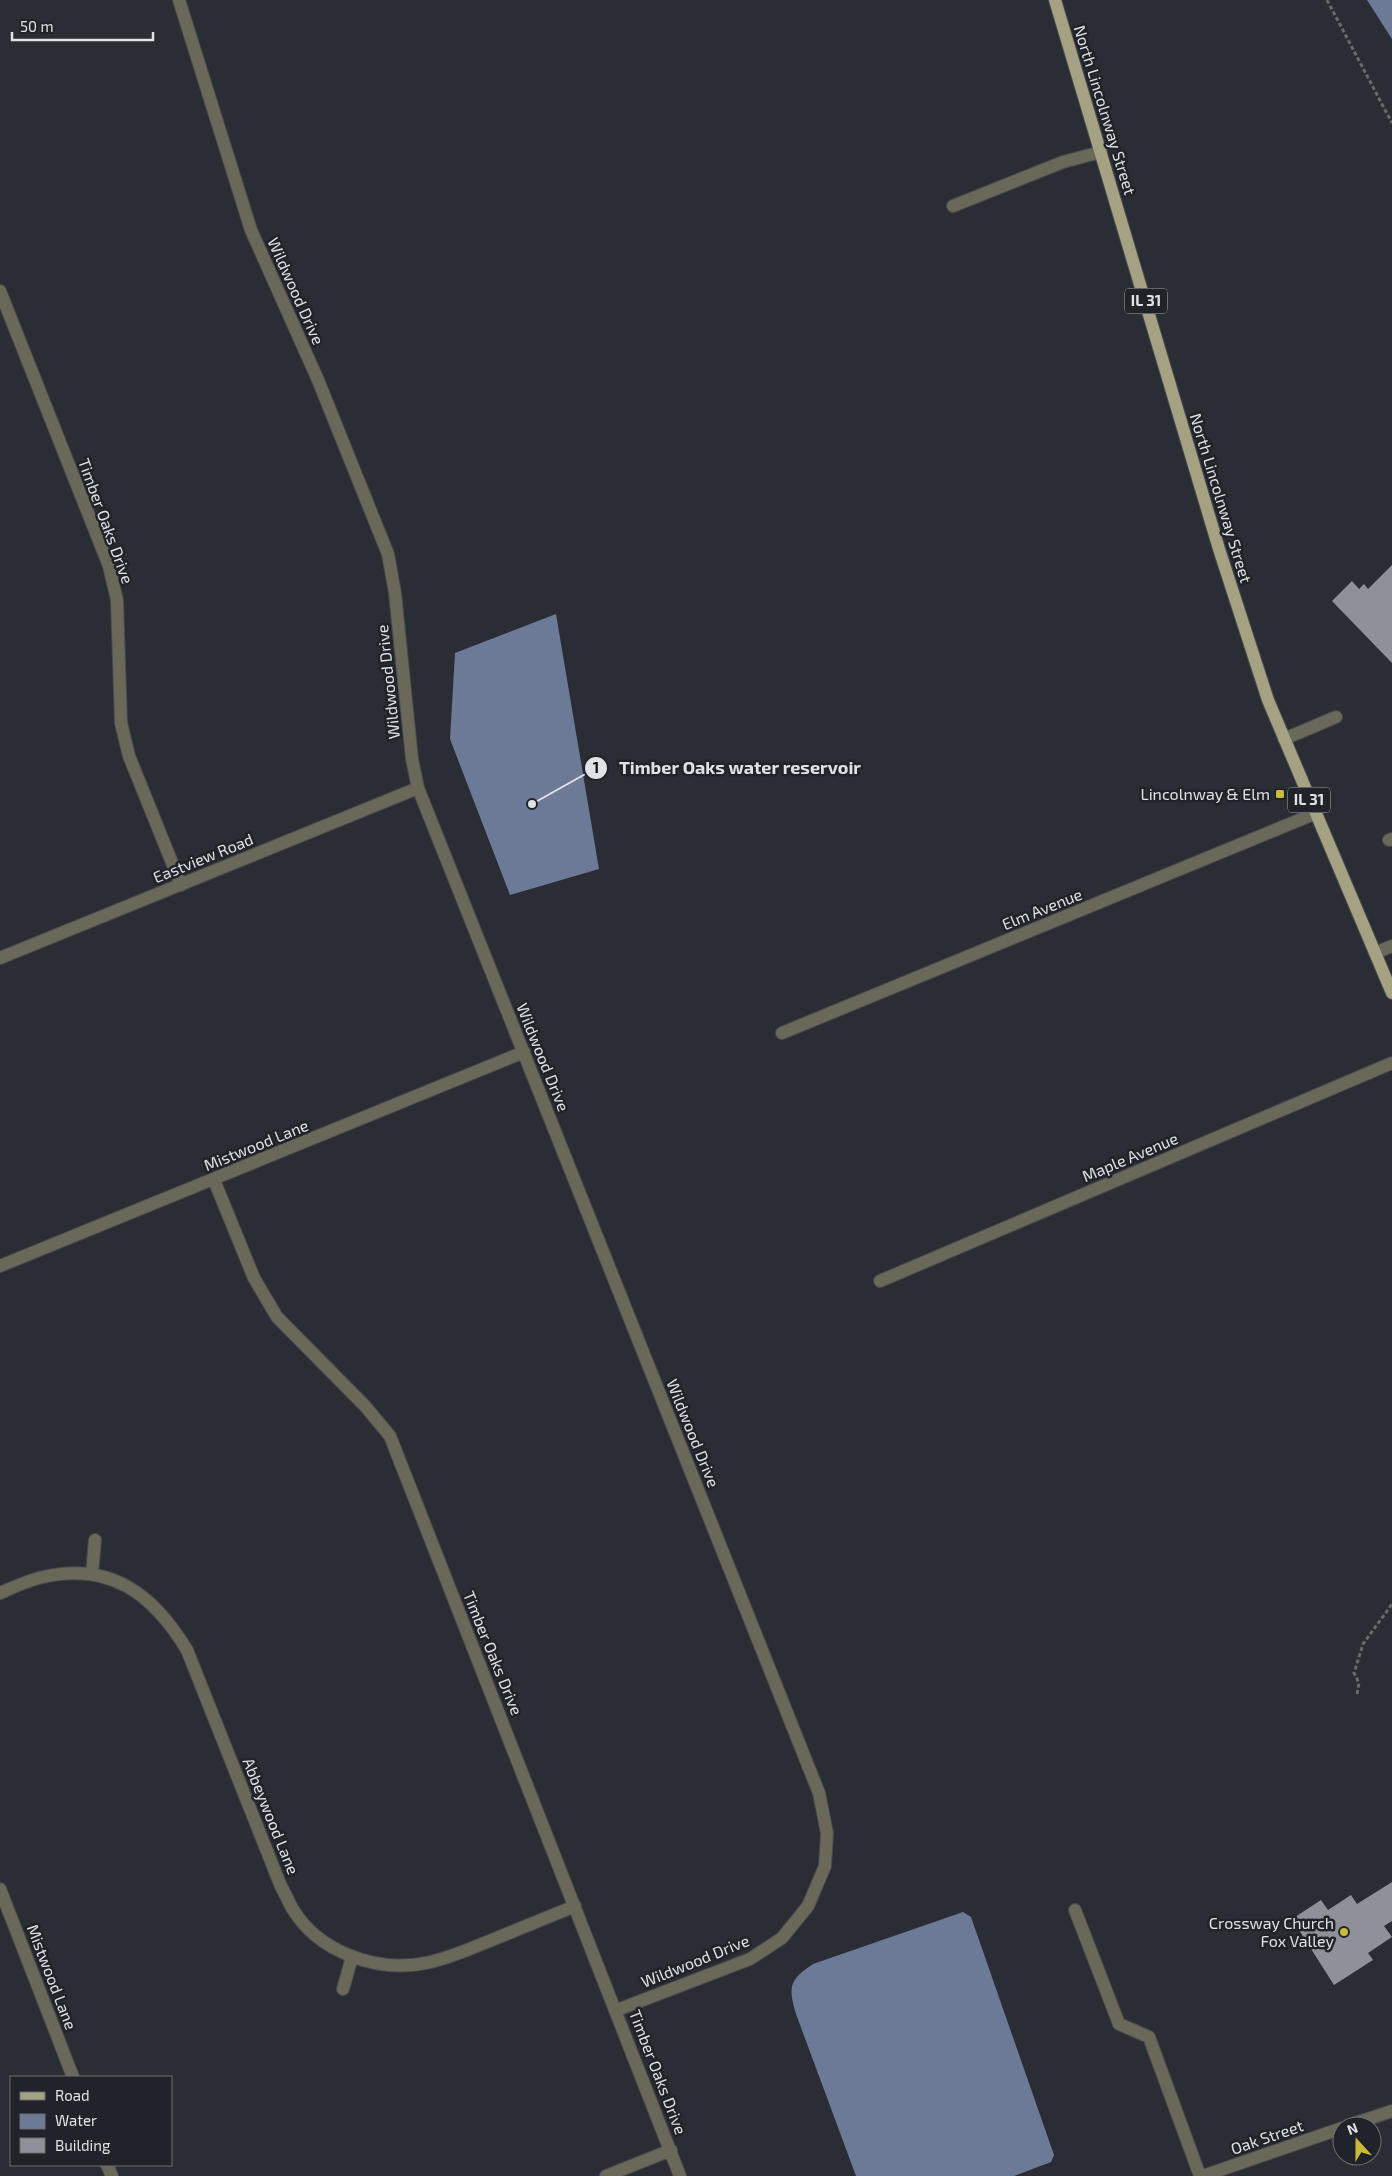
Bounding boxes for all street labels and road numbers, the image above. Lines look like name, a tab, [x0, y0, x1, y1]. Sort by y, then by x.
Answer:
street label: North Lincolnway Street	[1071, 23, 1140, 197]
street label: Wildwood Drive	[264, 234, 329, 347]
road number: IL 31	[1125, 288, 1167, 314]
street label: North Lincolnway Street	[1187, 411, 1256, 585]
street label: Timber Oaks Drive	[75, 456, 138, 586]
street label: Wildwood Drive	[372, 624, 403, 740]
road number: IL 31	[1288, 788, 1330, 812]
street label: Eastview Road	[150, 829, 256, 886]
street label: Elm Avenue	[999, 884, 1085, 933]
street label: Wildwood Drive	[513, 1000, 574, 1114]
street label: Mistwood Lane	[201, 1115, 311, 1174]
street label: Maple Avenue	[1079, 1128, 1181, 1185]
street label: Wildwood Drive	[663, 1376, 724, 1490]
street label: Timber Oaks Drive	[460, 1588, 527, 1718]
street label: Abbeywood Lane	[239, 1755, 304, 1877]
street label: Mistwood Lane	[24, 1922, 81, 2032]
street label: Wildwood Drive	[638, 1930, 752, 1991]
street label: Timber Oaks Drive	[626, 2007, 691, 2137]
street label: Oak Street	[1228, 2115, 1306, 2158]

